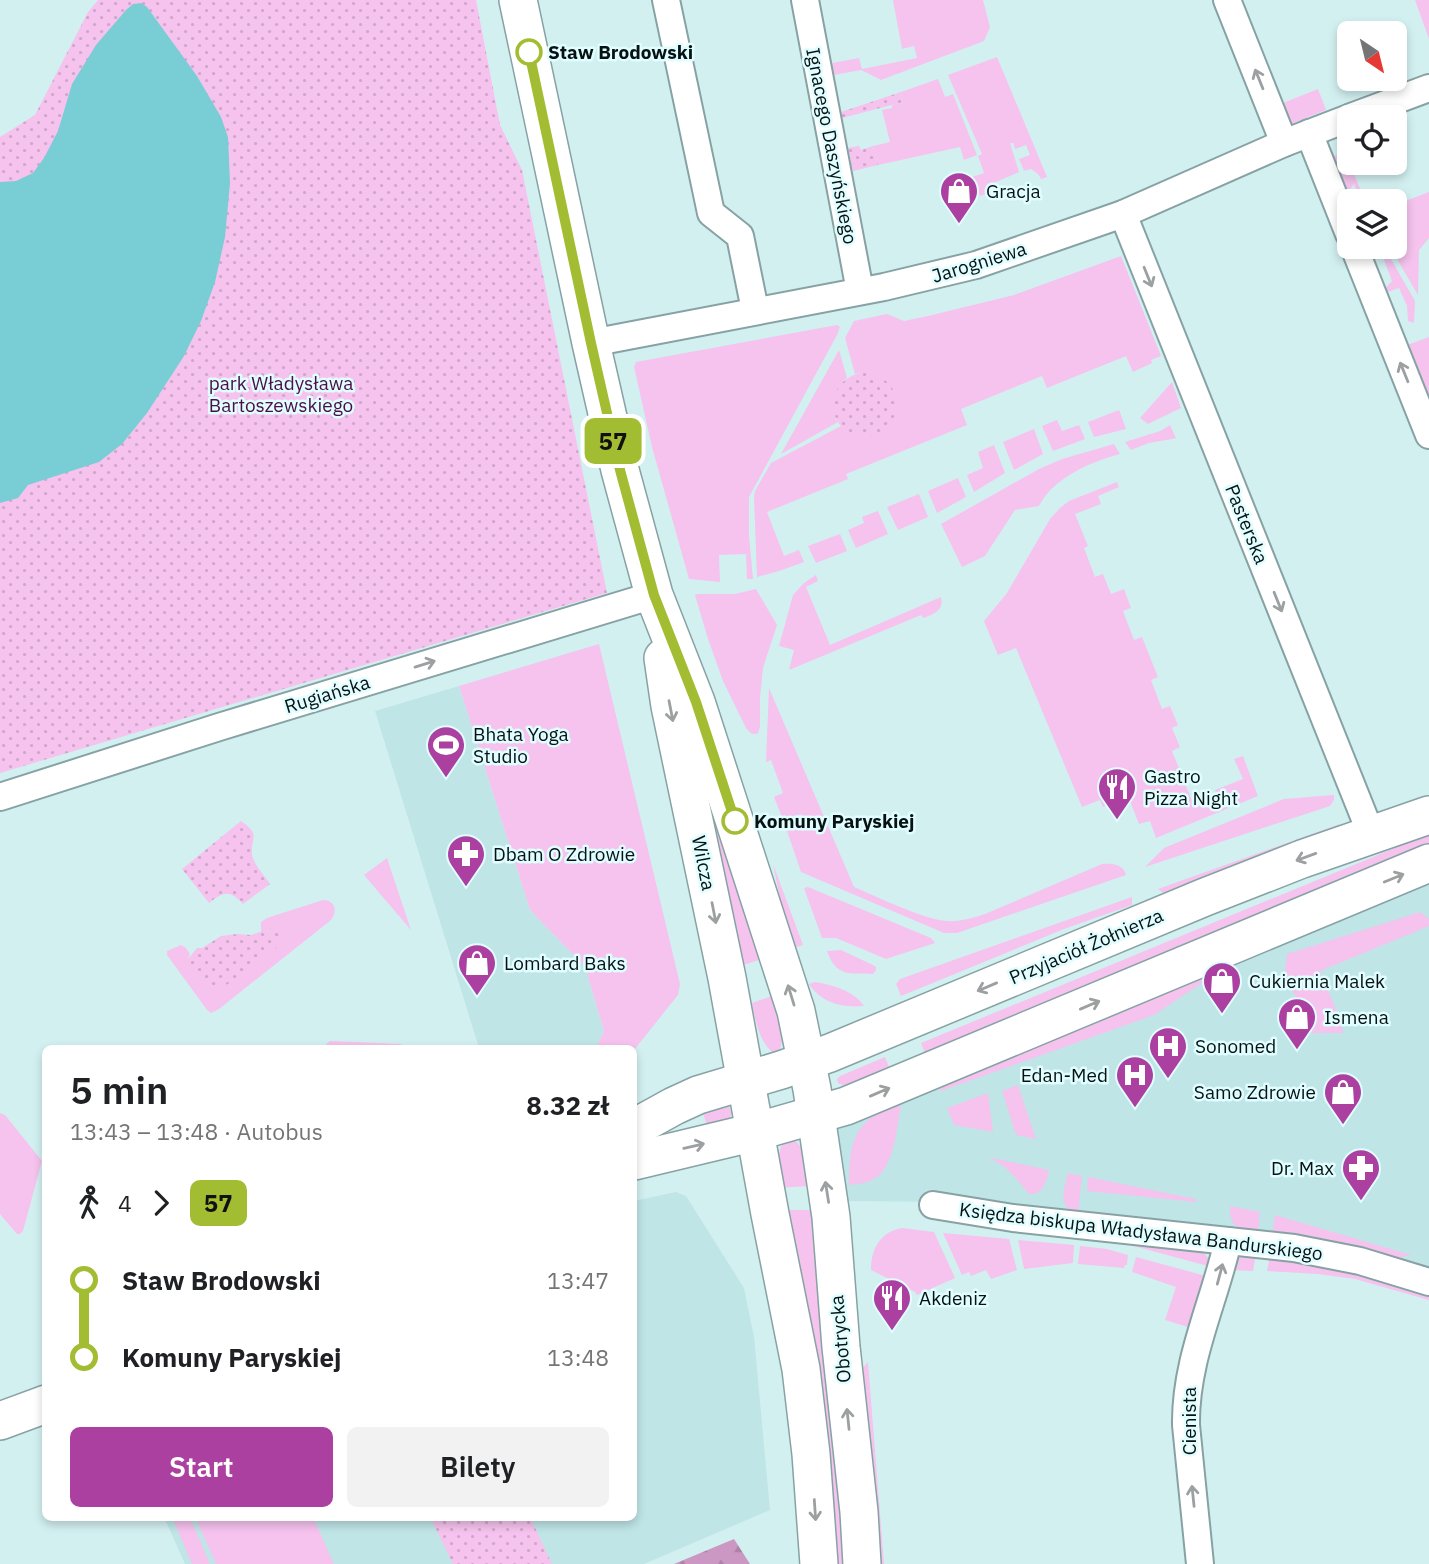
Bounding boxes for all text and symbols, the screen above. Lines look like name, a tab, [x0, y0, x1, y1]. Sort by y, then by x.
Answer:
north arrow	[1337, 21, 1407, 91]
map controls	[1337, 21, 1407, 259]
marker: Staw Brodowski	[516, 39, 542, 65]
place label: Staw Brodowski	[548, 40, 693, 64]
street label: Ignacego Daszyńskiego	[801, 46, 863, 246]
one-way arrow	[1251, 69, 1264, 91]
button: locate	[1337, 105, 1407, 175]
shop icon: Gracja	[938, 170, 980, 225]
place label: Gracja	[986, 179, 1041, 203]
button: layers	[1337, 189, 1407, 259]
street label: Jarogniewa	[929, 236, 1029, 288]
one-way arrow	[1143, 266, 1156, 287]
one-way arrow	[1396, 361, 1409, 383]
park label: park Władysława Bartoszewskiego	[209, 371, 353, 417]
line badge: 57	[582, 418, 644, 464]
text: 57	[599, 425, 627, 457]
street label: Pasterska	[1220, 481, 1274, 567]
one-way arrow	[1272, 591, 1285, 613]
one-way arrow	[414, 657, 436, 670]
street label: Rugiańska	[281, 670, 373, 718]
one-way arrow	[665, 699, 679, 722]
place label: Bhata Yoga Studio	[473, 722, 569, 768]
sports icon: Bhata Yoga Studio	[425, 724, 467, 779]
place label: Gastro Pizza Night	[1144, 764, 1238, 810]
restaurant icon: Gastro Pizza Night	[1096, 766, 1138, 821]
marker: Komuny Paryskiej	[722, 808, 748, 834]
place label: Komuny Paryskiej	[754, 809, 914, 833]
pharmacy icon: Dbam O Zdrowie	[445, 833, 487, 888]
street label: Wilcza	[687, 834, 721, 892]
place label: Dbam O Zdrowie	[493, 842, 635, 866]
one-way arrow	[1296, 852, 1318, 865]
one-way arrow	[1382, 871, 1404, 884]
one-way arrow	[707, 901, 721, 924]
street label: Przyjaciół Żołnierza	[1005, 903, 1167, 989]
shop icon: Lombard Baks	[456, 942, 498, 997]
place label: Lombard Baks	[504, 951, 626, 975]
shop icon: Cukiernia Malek	[1201, 960, 1243, 1015]
place label: Cukiernia Malek	[1249, 969, 1385, 993]
one-way arrow	[977, 981, 998, 994]
one-way arrow	[784, 984, 797, 1006]
shop icon: Ismena	[1276, 996, 1318, 1051]
one-way arrow	[1079, 997, 1100, 1010]
place label: Ismena	[1324, 1005, 1389, 1029]
hospital icon: Sonomed	[1147, 1025, 1189, 1080]
place label: Sonomed	[1195, 1034, 1276, 1058]
hospital icon: Edan-Med	[1114, 1054, 1156, 1109]
place label: Edan-Med	[1021, 1063, 1108, 1087]
text: 5 min	[70, 1065, 168, 1114]
shop icon: Samo Zdrowie	[1322, 1071, 1364, 1126]
place label: Samo Zdrowie	[1194, 1080, 1316, 1104]
one-way arrow	[869, 1085, 890, 1098]
text: 8.32 zł	[526, 1088, 609, 1122]
text: 13:43 – 13:48 · Autobus	[70, 1116, 323, 1146]
one-way arrow	[682, 1139, 705, 1153]
pharmacy icon: Dr. Max	[1340, 1147, 1382, 1202]
place label: Dr. Max	[1271, 1156, 1334, 1180]
one-way arrow	[821, 1182, 834, 1204]
icon: walk	[70, 1184, 108, 1222]
icon: forward	[142, 1184, 180, 1222]
text: 57	[204, 1187, 233, 1219]
text: 4	[118, 1188, 132, 1218]
street label: Księdza biskupa Władysława Bandurskiego	[958, 1197, 1324, 1265]
text: Staw Brodowski	[122, 1263, 321, 1297]
one-way arrow	[1215, 1263, 1228, 1285]
text: 13:47	[547, 1265, 609, 1295]
restaurant icon: Akdeniz	[871, 1277, 913, 1332]
place label: Akdeniz	[919, 1286, 987, 1310]
street label: Obotrycka	[824, 1294, 856, 1384]
text: Komuny Paryskiej	[122, 1340, 342, 1374]
text: 13:48	[547, 1342, 609, 1372]
street label: Cienista	[1177, 1387, 1201, 1455]
one-way arrow	[841, 1408, 854, 1431]
button: Start	[70, 1427, 333, 1507]
button: Bilety	[347, 1427, 609, 1507]
one-way arrow	[1186, 1485, 1199, 1508]
one-way arrow	[809, 1498, 822, 1521]

